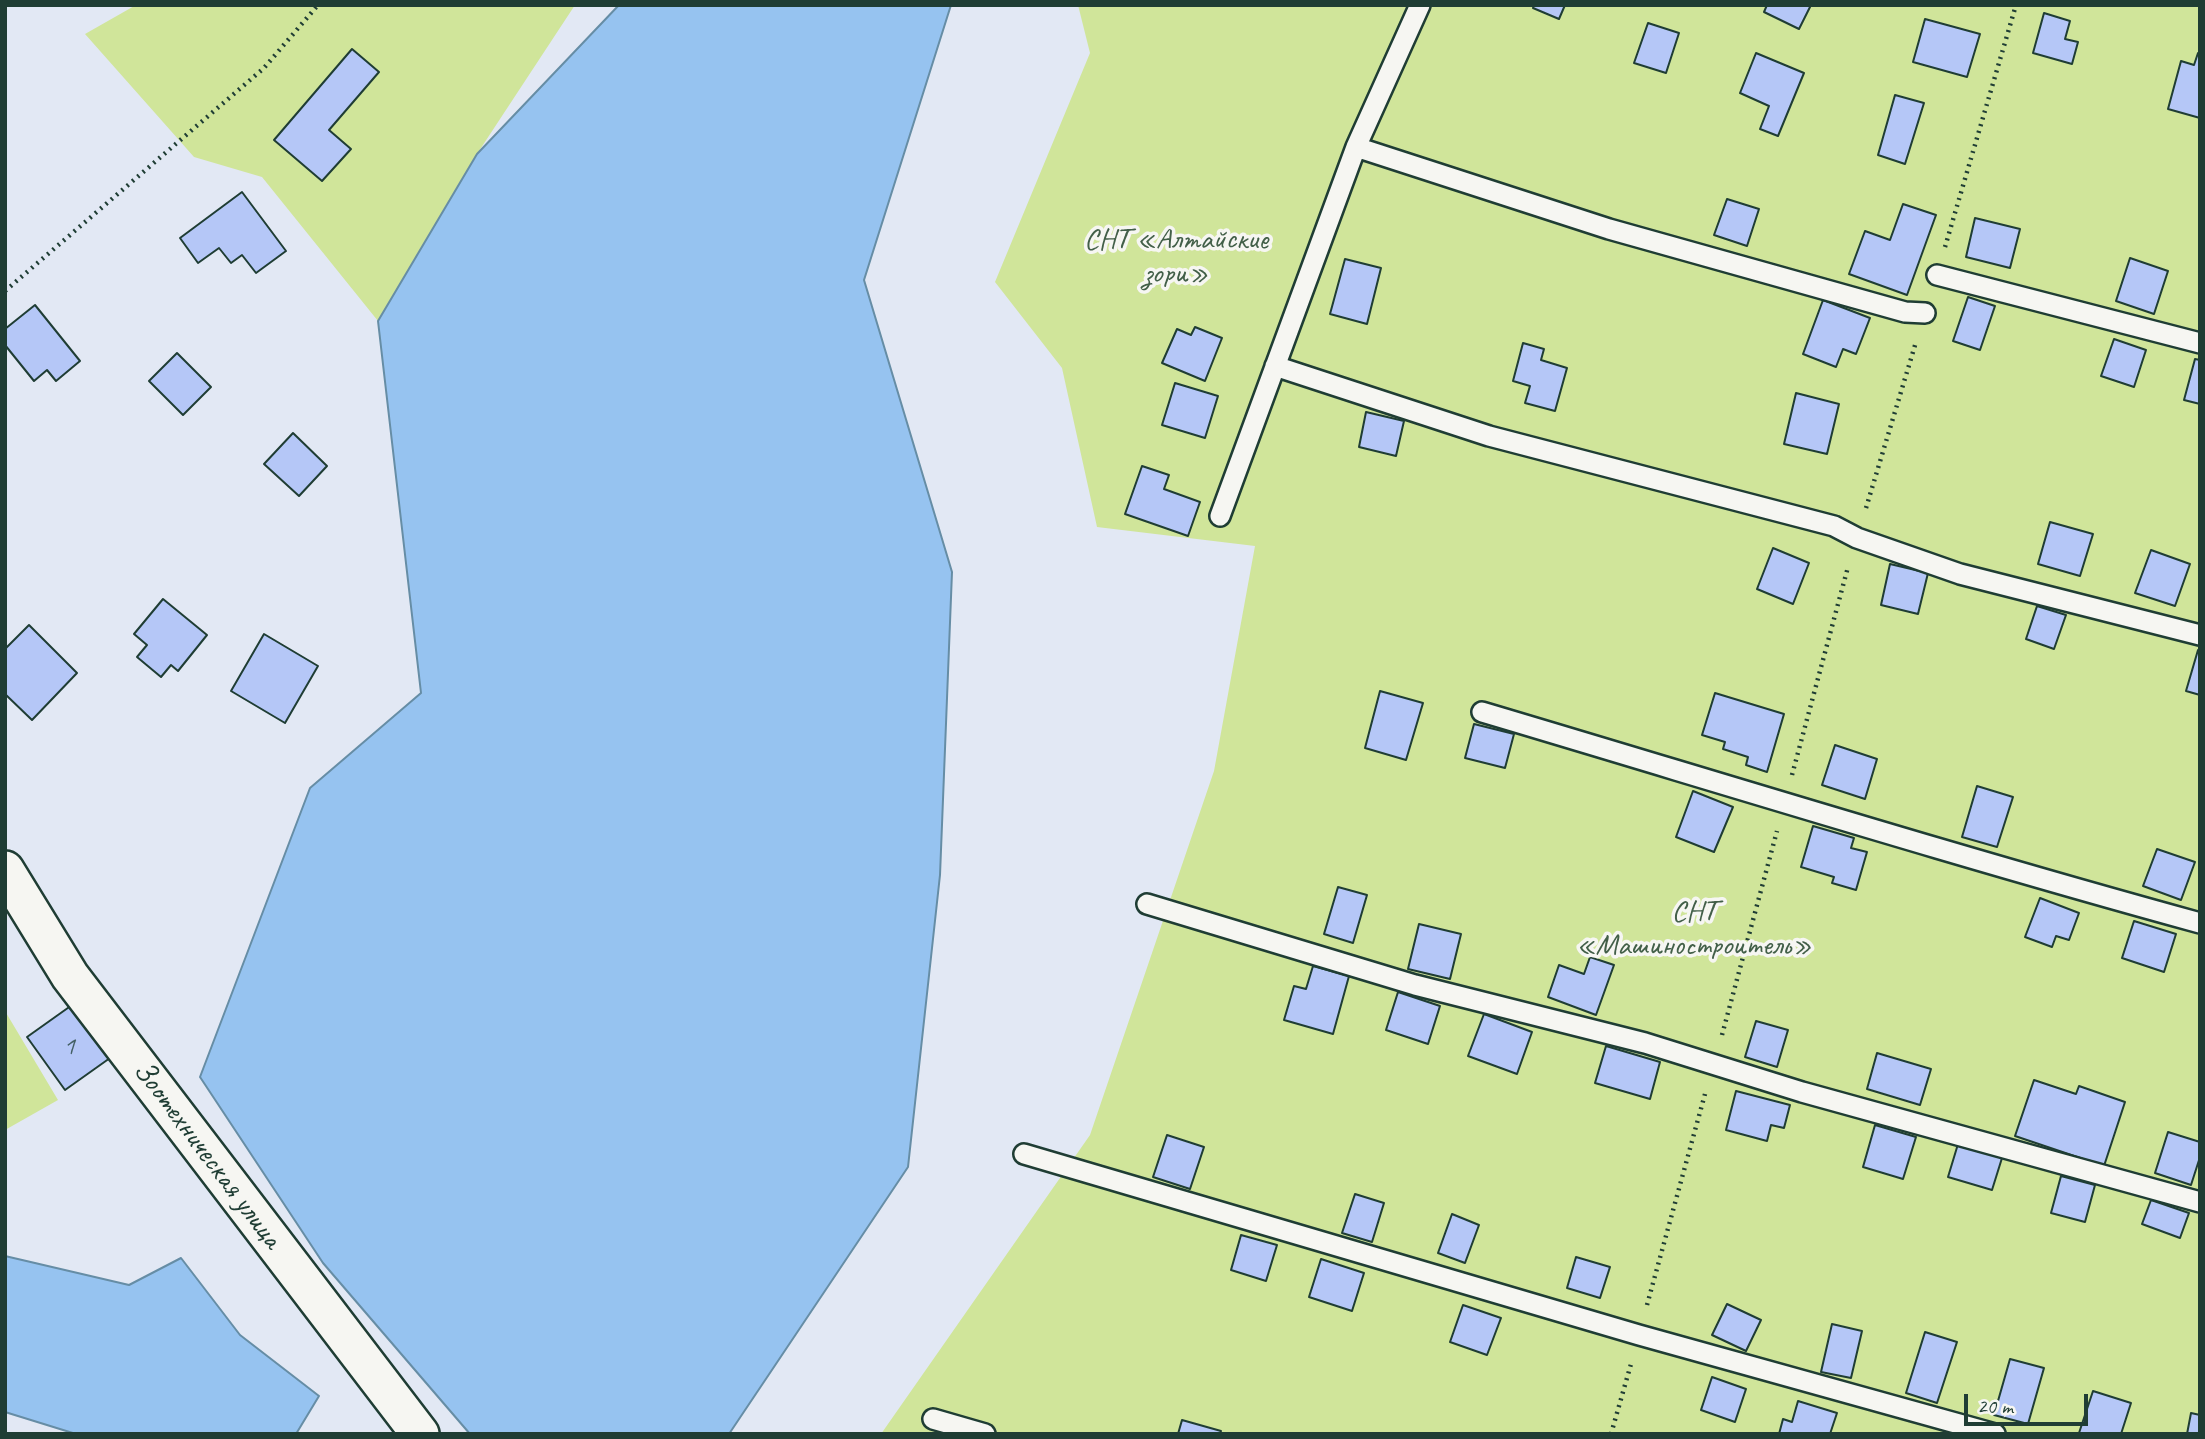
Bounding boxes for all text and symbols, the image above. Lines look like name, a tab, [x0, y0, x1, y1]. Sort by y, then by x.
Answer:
park label: СНТ «Алтайские зори»	[1084, 222, 1268, 292]
park label: СНТ «Машиностроитель»	[1576, 894, 1812, 964]
house number: 1	[63, 1031, 75, 1063]
street label: Зоотехническая улица	[125, 1054, 289, 1256]
scale bar	[1967, 1380, 2091, 1424]
text: 20 m	[1977, 1393, 2013, 1419]

